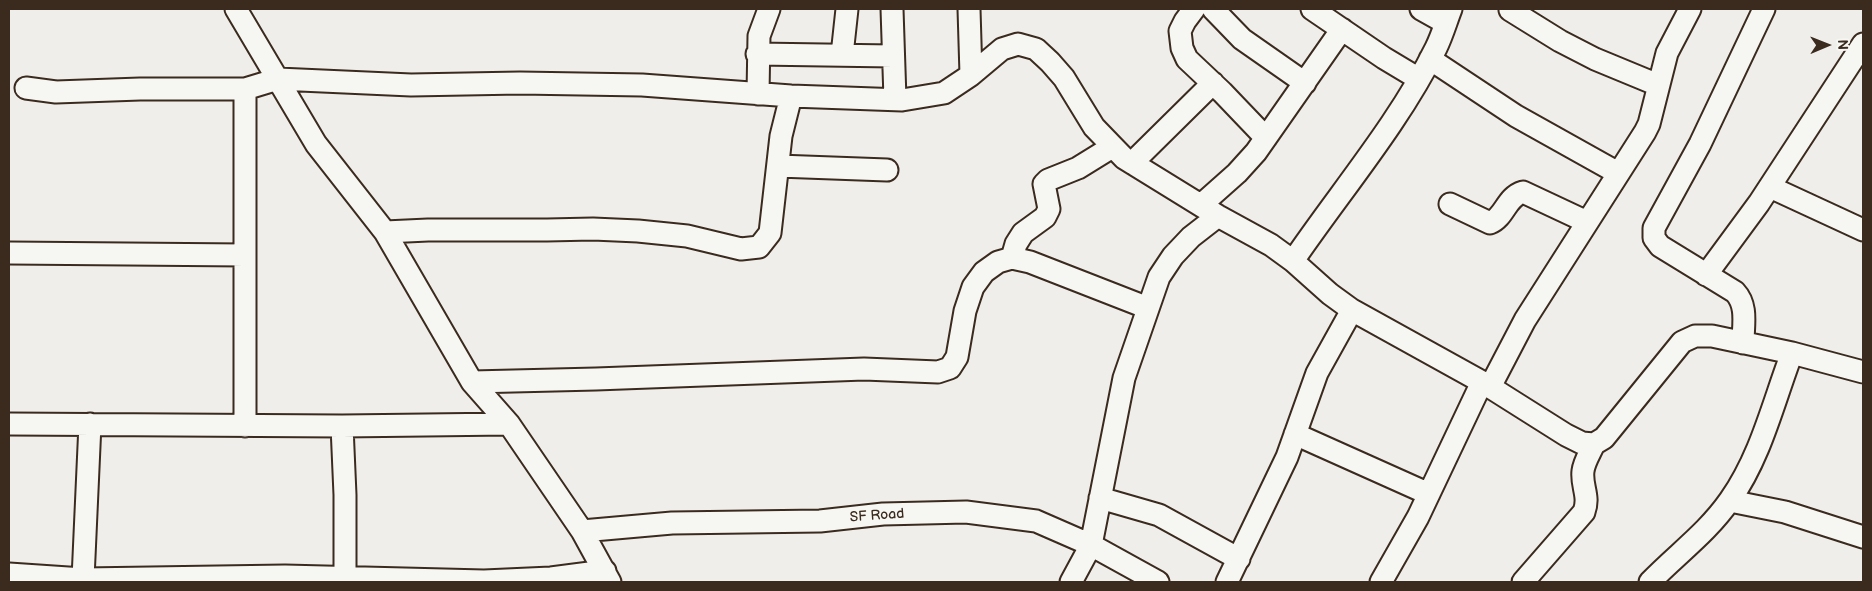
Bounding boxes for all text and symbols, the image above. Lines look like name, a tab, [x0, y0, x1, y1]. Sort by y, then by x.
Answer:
north arrow	[1802, 20, 1852, 70]
text: N	[1834, 39, 1851, 50]
street label: SF Road	[849, 506, 905, 526]

